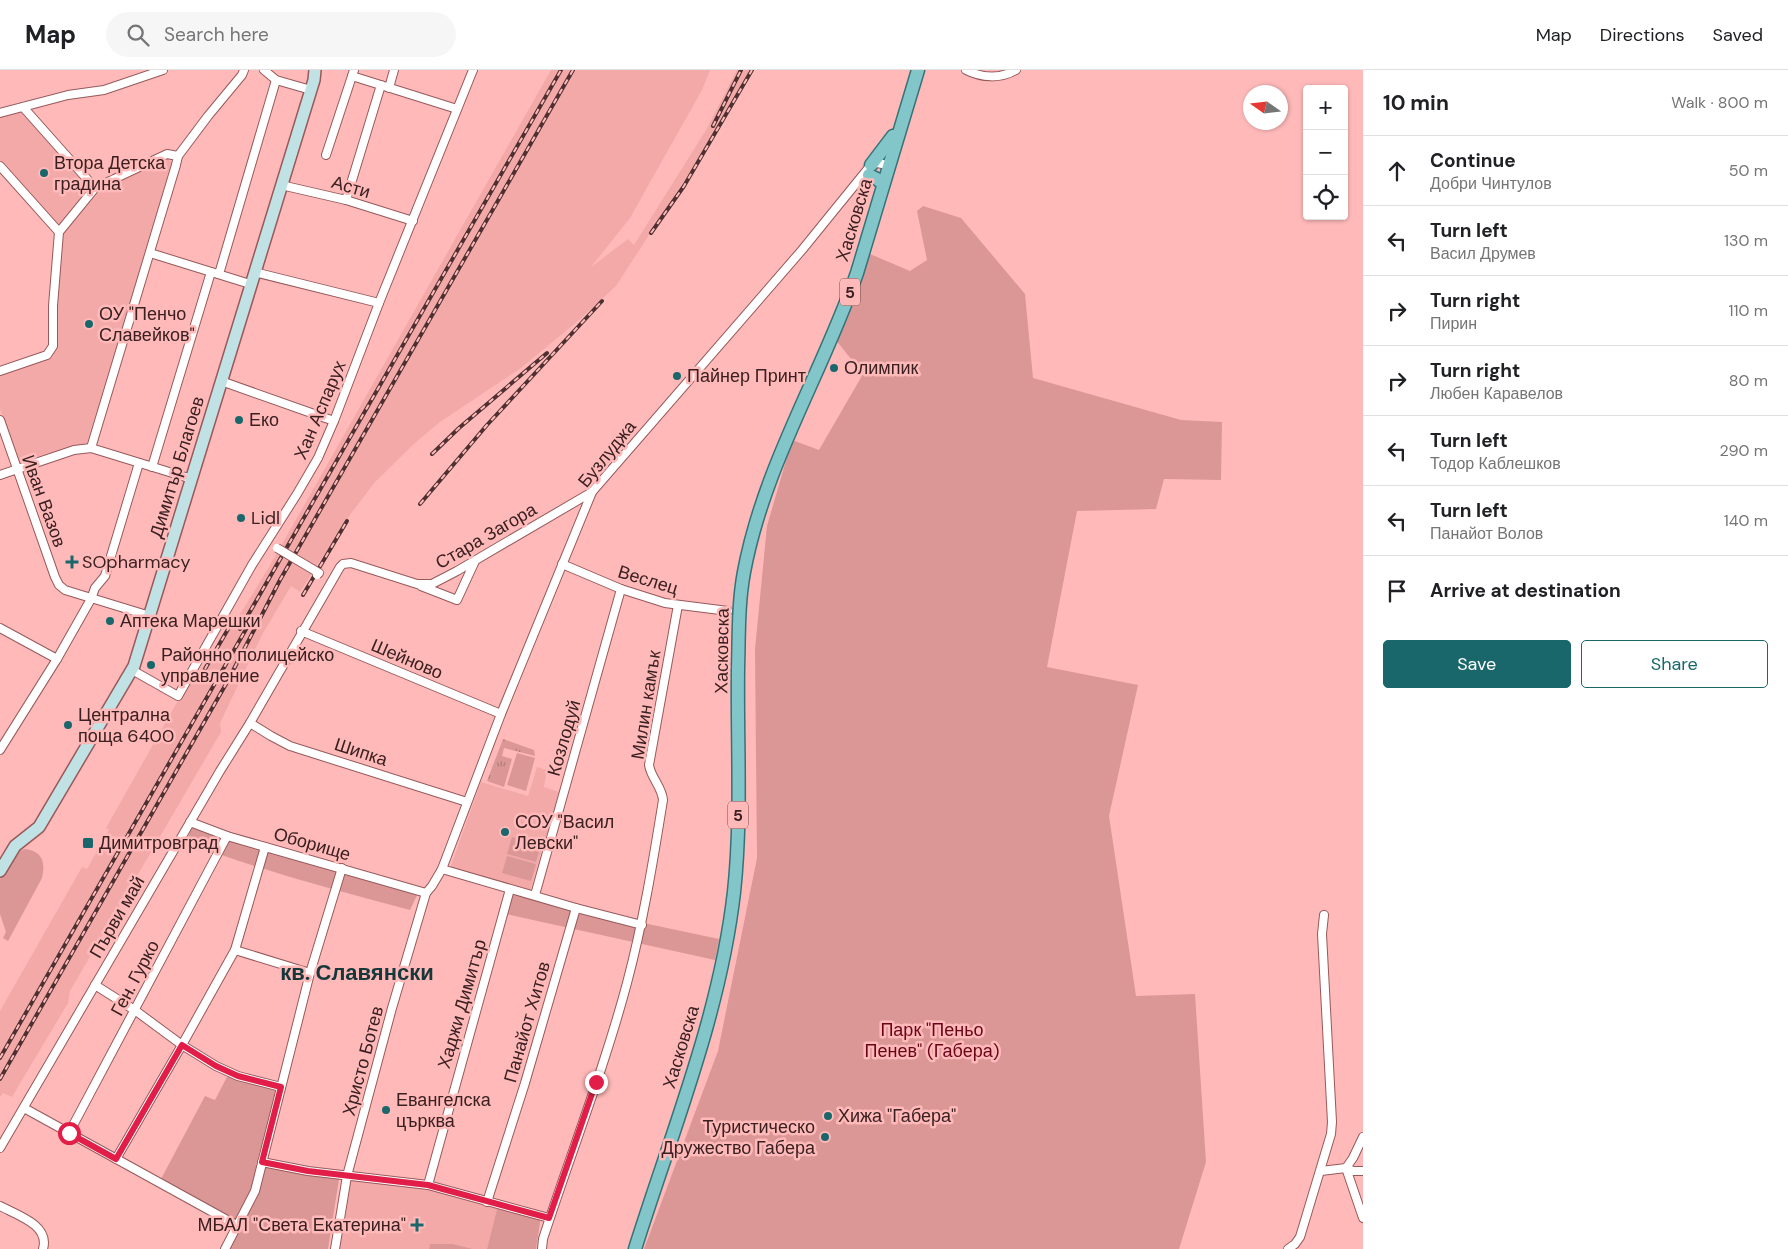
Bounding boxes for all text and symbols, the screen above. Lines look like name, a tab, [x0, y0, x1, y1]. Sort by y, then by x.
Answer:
search box	[106, 12, 456, 57]
text: Map	[25, 19, 76, 50]
icon: search	[124, 21, 152, 49]
text: Search here	[164, 22, 269, 47]
text: Map	[1536, 23, 1572, 47]
text: Directions	[1600, 23, 1685, 47]
text: Saved	[1713, 23, 1763, 47]
north arrow	[1243, 85, 1288, 130]
map controls	[1303, 85, 1348, 220]
button: +	[1303, 85, 1348, 130]
text: 10 min	[1383, 89, 1449, 117]
text: Walk · 800 m	[1671, 92, 1768, 113]
button: −	[1303, 130, 1348, 175]
text: Continue	[1430, 148, 1516, 173]
place label: Втора Детска градина	[54, 151, 166, 196]
icon: ahead	[1383, 157, 1411, 185]
text: 50 m	[1729, 160, 1768, 181]
marker: Втора Детска градина	[38, 167, 50, 179]
street label: Асти	[329, 170, 373, 204]
text: Добри Чинтулов	[1430, 173, 1552, 194]
street label: Хасковска	[830, 175, 878, 265]
button: locate	[1303, 175, 1348, 220]
text: Turn left	[1430, 218, 1508, 243]
icon: left	[1383, 227, 1411, 255]
text: 130 m	[1724, 230, 1768, 251]
text: Васил Друмев	[1430, 243, 1536, 264]
road number: 5	[840, 278, 860, 306]
text: Turn right	[1430, 288, 1520, 313]
icon: right	[1383, 297, 1411, 325]
text: 110 m	[1729, 300, 1768, 321]
place label: ОУ "Пенчо Славейков"	[99, 302, 195, 347]
text: Пирин	[1430, 313, 1477, 334]
marker: ОУ "Пенчо Славейков"	[83, 318, 95, 330]
place label: Олимпик	[844, 356, 919, 380]
street label: Хан Аспарух	[288, 357, 352, 463]
text: Turn right	[1430, 358, 1520, 383]
marker: Олимпик	[828, 362, 840, 374]
place label: Пайнер Принт	[687, 364, 806, 388]
icon: right	[1383, 367, 1411, 395]
marker: Пайнер Принт	[671, 370, 683, 382]
text: 80 m	[1729, 370, 1768, 391]
text: Любен Каравелов	[1430, 383, 1563, 404]
street label: Димитър Благоев	[144, 393, 210, 541]
place label: Еко	[249, 408, 279, 432]
marker: Еко	[233, 414, 245, 426]
street label: Бузлуджа	[573, 415, 642, 493]
text: Turn left	[1430, 428, 1508, 453]
icon: left	[1383, 437, 1411, 465]
text: 290 m	[1719, 440, 1768, 461]
street label: Иван Вазов	[16, 452, 72, 550]
text: Тодор Каблешков	[1430, 453, 1561, 474]
street label: Стара Загора	[431, 497, 542, 575]
text: Turn left	[1430, 498, 1508, 523]
place label: Lidl	[251, 506, 280, 530]
icon: left	[1383, 507, 1411, 535]
text: 140 m	[1724, 510, 1768, 531]
marker: Lidl	[235, 512, 247, 524]
text: Панайот Волов	[1430, 523, 1543, 544]
place label: SOpharmacy	[82, 550, 191, 574]
marker: SOpharmacy	[66, 556, 78, 568]
street label: Веслец	[615, 559, 681, 601]
icon: arrive	[1383, 577, 1411, 605]
text: Arrive at destination	[1430, 578, 1621, 603]
street label: Хасковска	[709, 607, 735, 694]
place label: Аптека Марешки	[120, 609, 260, 633]
marker: Аптека Марешки	[104, 615, 116, 627]
street label: Шейново	[367, 633, 447, 685]
button: Save	[1383, 640, 1571, 688]
button: Share	[1581, 640, 1768, 688]
place label: Районно полицейско управление	[161, 643, 334, 688]
street label: Милин камък	[626, 649, 666, 761]
marker: Районно полицейско управление	[145, 659, 157, 671]
street label: Козлодуй	[542, 697, 586, 779]
place label: Централна поща 6400	[78, 703, 174, 748]
marker: Централна поща 6400	[62, 719, 74, 731]
street label: Шипка	[331, 732, 392, 772]
road number: 5	[728, 802, 748, 828]
place label: СОУ "Васил Левски"	[515, 810, 614, 855]
street label: Оборище	[271, 822, 353, 866]
marker: СОУ "Васил Левски"	[499, 826, 511, 838]
place label: Димитровград	[99, 831, 219, 855]
marker: Димитровград	[81, 836, 95, 850]
street label: Първи май	[84, 872, 150, 962]
street label: Ген. Гурко	[105, 936, 165, 1020]
street label: Хаджи Димитър	[432, 936, 492, 1072]
district label: кв. Славянски	[280, 958, 434, 987]
street label: Панайот Хитов	[498, 958, 556, 1086]
street label: Хасковска	[657, 1002, 705, 1092]
street label: Христо Ботев	[337, 1003, 389, 1119]
park label: Парк "Пеньо Пенев" (Габера)	[865, 1018, 999, 1063]
route end	[585, 1071, 608, 1094]
place label: Евангелска църква	[396, 1088, 492, 1133]
marker: Евангелска църква	[380, 1104, 392, 1116]
place label: Хижа "Габера"	[838, 1104, 956, 1128]
marker: Хижа "Габера"	[822, 1110, 834, 1122]
place label: Туристическо Дружество Габера	[661, 1115, 816, 1160]
route start	[58, 1122, 81, 1145]
marker: Туристическо Дружество Габера	[819, 1131, 831, 1143]
place label: МБАЛ "Света Екатерина"	[198, 1213, 406, 1237]
marker: МБАЛ "Света Екатерина"	[410, 1218, 424, 1232]

